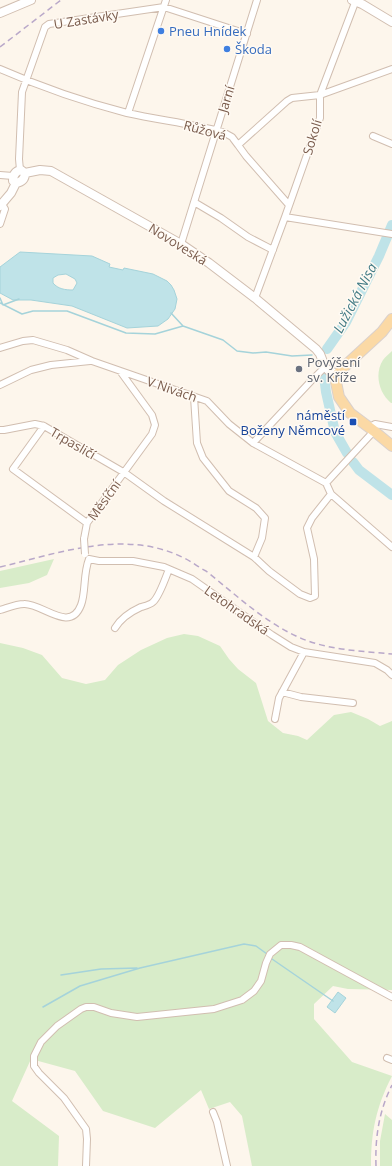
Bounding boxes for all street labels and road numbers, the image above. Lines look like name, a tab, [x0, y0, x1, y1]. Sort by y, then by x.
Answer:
street label: U Zastávky	[52, 5, 120, 33]
street label: Jarní	[213, 83, 239, 117]
street label: Růžová	[182, 116, 228, 144]
street label: Sokolí	[298, 116, 326, 157]
street label: Novoveská	[145, 219, 211, 269]
street label: V Nivách	[144, 372, 200, 406]
street label: Trpasličí	[47, 423, 100, 464]
street label: Měsíční	[83, 476, 125, 524]
street label: Letohradská	[201, 581, 273, 639]

